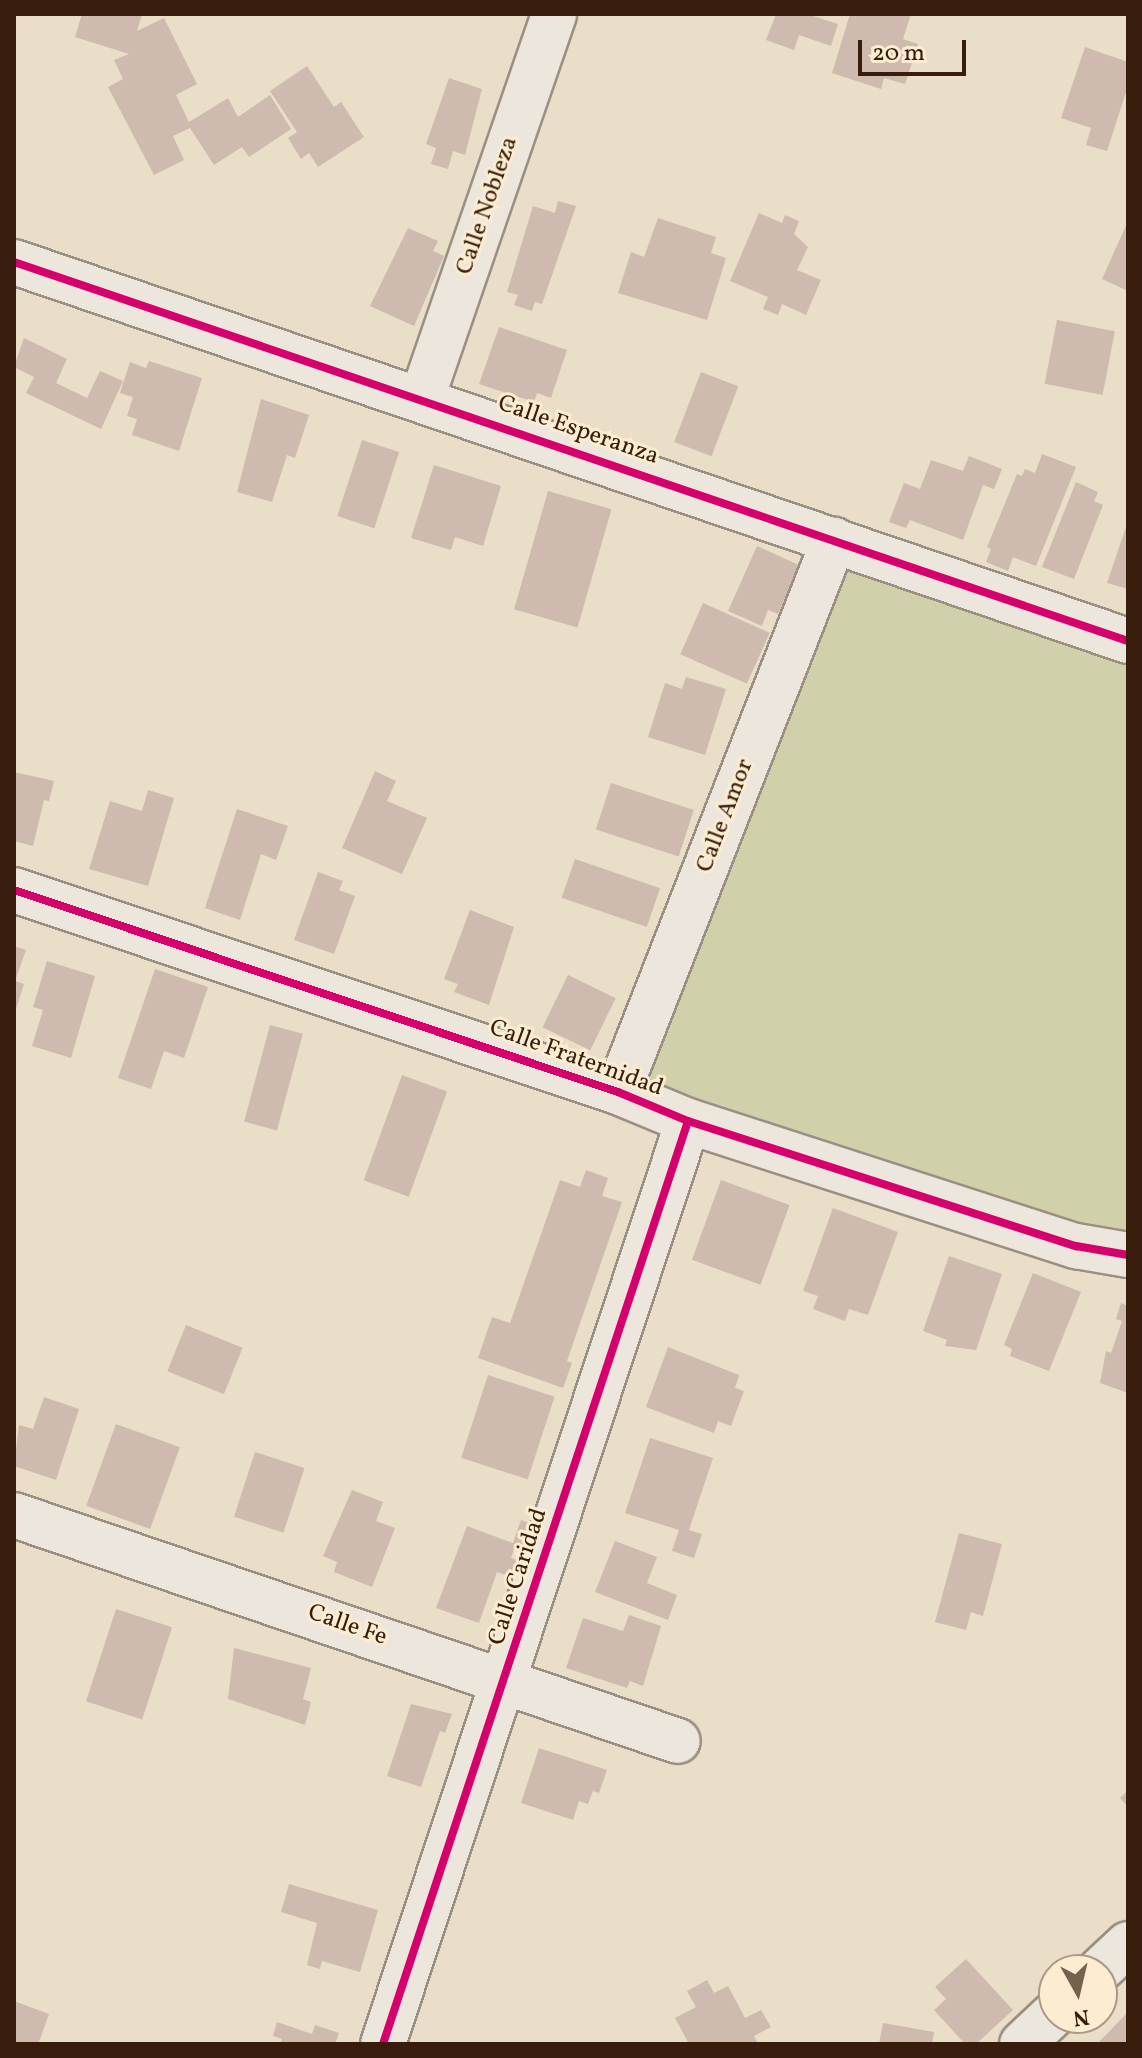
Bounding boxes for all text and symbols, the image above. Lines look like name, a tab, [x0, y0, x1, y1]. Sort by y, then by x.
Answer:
scale bar	[862, 24, 970, 74]
text: 20 m	[872, 37, 925, 71]
street label: Calle Nobleza	[451, 133, 525, 279]
street label: Calle Esperanza	[494, 390, 662, 472]
street label: Calle Amor	[691, 755, 761, 877]
street label: Calle Fraternidad	[485, 1014, 667, 1104]
street label: Calle Caridad	[483, 1505, 555, 1649]
street label: Calle Fe	[304, 1599, 390, 1653]
north arrow	[1038, 1954, 1118, 2034]
text: N	[1071, 2000, 1091, 2033]

